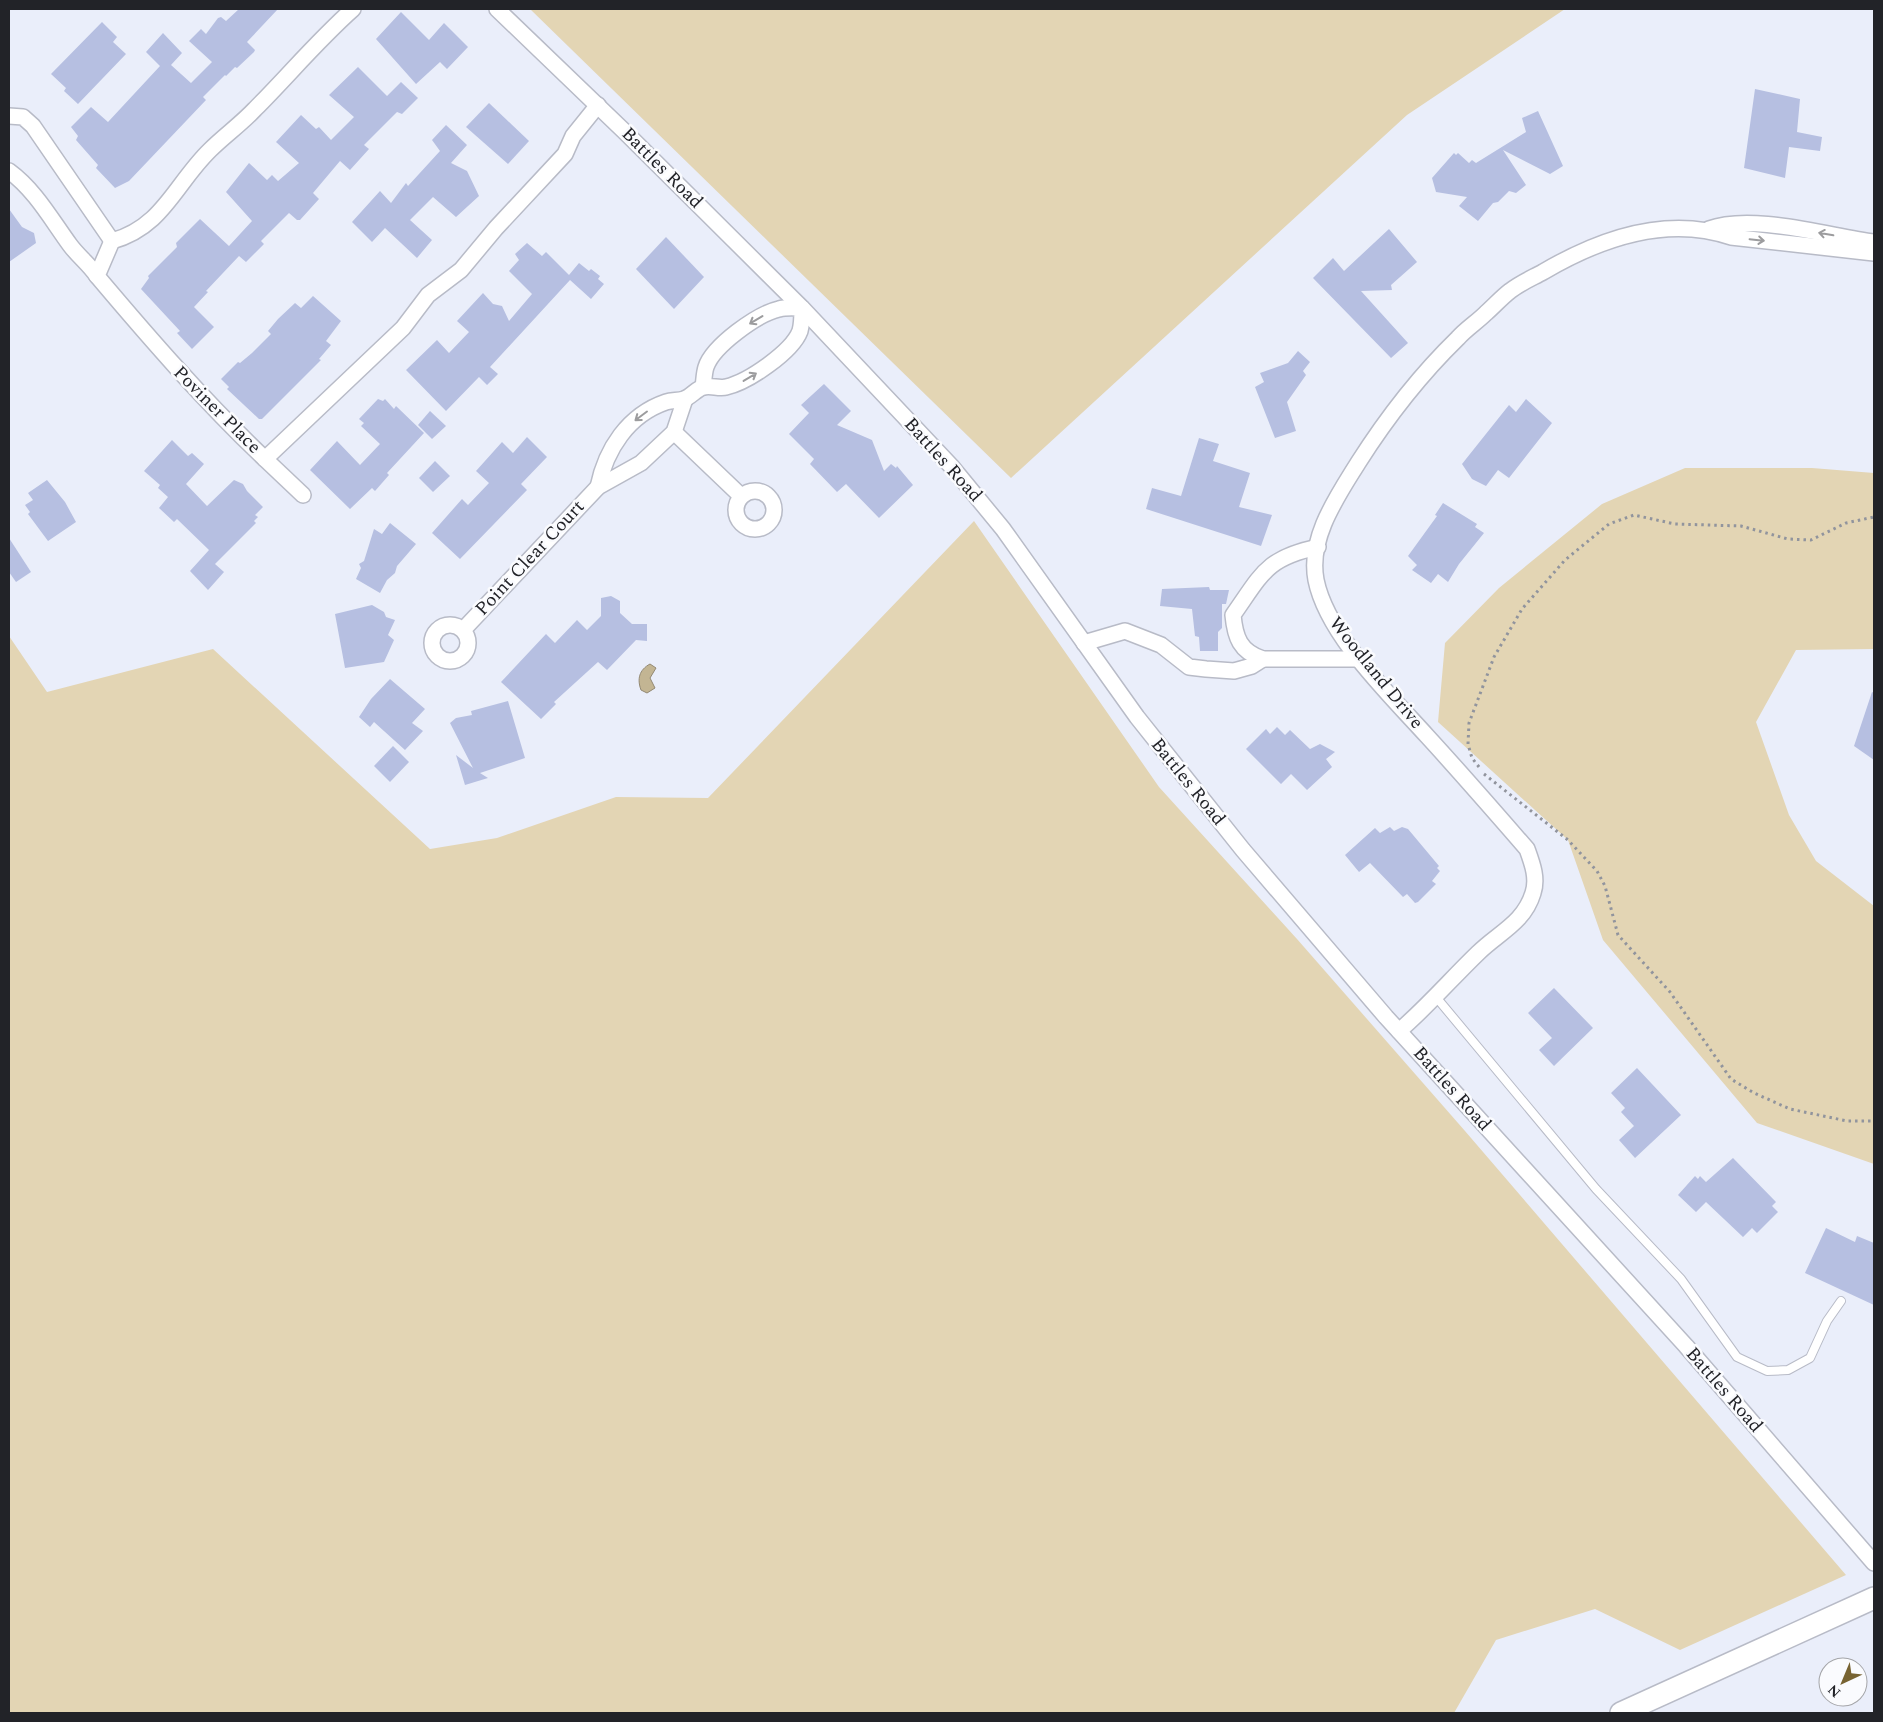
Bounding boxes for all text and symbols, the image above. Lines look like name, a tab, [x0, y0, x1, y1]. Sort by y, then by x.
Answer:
street label: Battles Road	[614, 120, 710, 216]
one-way arrow	[1819, 229, 1835, 239]
one-way arrow	[1748, 235, 1764, 244]
one-way arrow	[749, 314, 763, 325]
street label: Poviner Place	[166, 359, 268, 461]
one-way arrow	[742, 372, 756, 382]
one-way arrow	[634, 411, 648, 421]
street label: Battles Road	[897, 411, 989, 509]
street label: Point Clear Court	[468, 493, 592, 623]
street label: Woodland Drive	[1321, 610, 1431, 736]
street label: Battles Road	[1143, 732, 1233, 832]
street label: Battles Road	[1406, 1040, 1498, 1138]
street label: Battles Road	[1678, 1341, 1770, 1439]
north arrow	[1818, 1657, 1868, 1707]
text: N	[1823, 1679, 1846, 1703]

